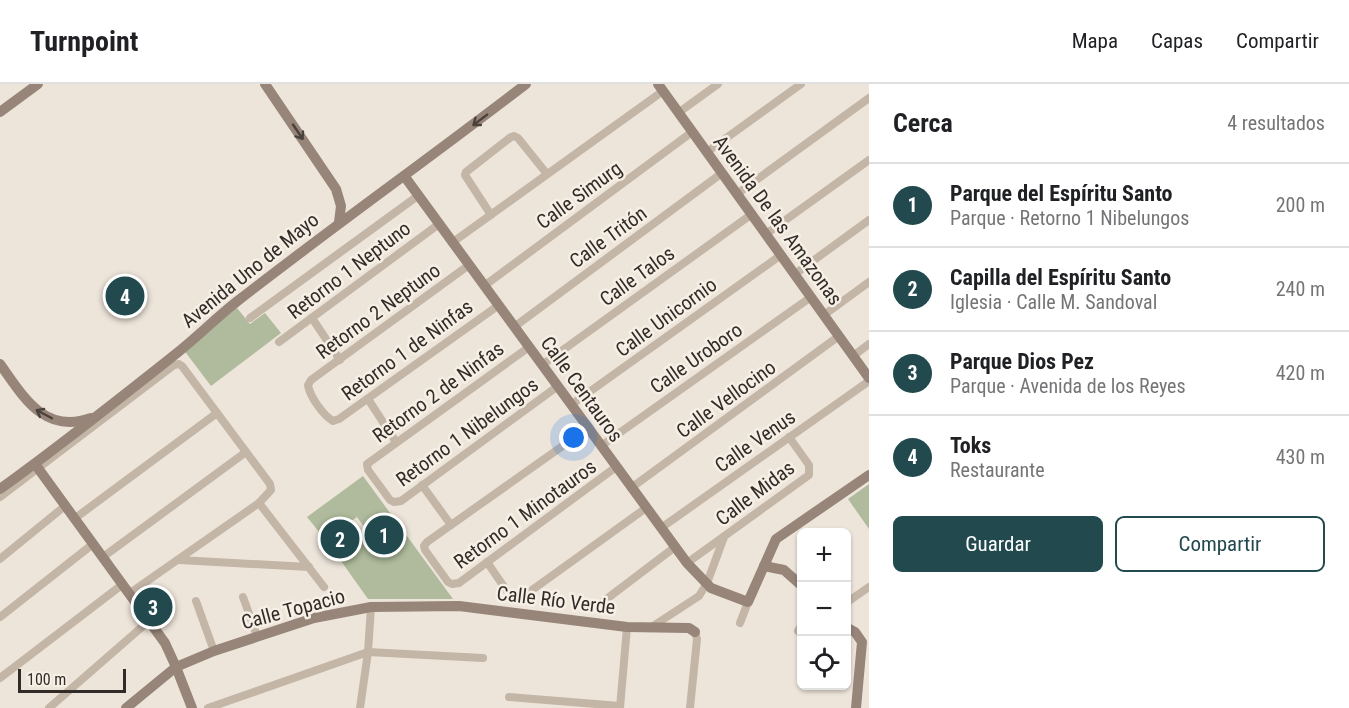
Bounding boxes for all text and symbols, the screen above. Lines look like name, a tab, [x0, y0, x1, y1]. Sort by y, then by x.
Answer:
text: Turnpoint	[30, 25, 138, 58]
text: Mapa	[1072, 29, 1118, 53]
text: Capas	[1151, 29, 1203, 53]
text: Compartir	[1236, 29, 1319, 53]
text: Cerca	[893, 108, 953, 138]
text: 4 resultados	[1227, 111, 1325, 135]
one-way arrow	[472, 113, 488, 126]
one-way arrow	[292, 124, 304, 140]
street label: Avenida De las Amazonas	[708, 131, 848, 309]
street label: Calle Simurg	[532, 156, 626, 234]
text: Parque del Espíritu Santo	[950, 181, 1173, 206]
text: 1	[907, 193, 918, 217]
text: 200 m	[1276, 193, 1325, 217]
street label: Calle Tritón	[565, 201, 651, 273]
text: Parque · Retorno 1 Nibelungos	[950, 206, 1189, 230]
street label: Avenida Uno de Mayo	[177, 207, 323, 333]
street label: Retorno 1 Neptuno	[283, 216, 415, 324]
street label: Calle Talos	[595, 241, 679, 311]
street label: Retorno 2 Neptuno	[311, 258, 445, 364]
text: Capilla del Espíritu Santo	[950, 265, 1171, 290]
street label: Calle Unicornio	[611, 272, 721, 362]
pin: 4	[106, 274, 144, 318]
text: 2	[907, 277, 918, 301]
text: 240 m	[1276, 277, 1325, 301]
text: Iglesia · Calle M. Sandoval	[950, 290, 1157, 314]
street label: Retorno 1 de Ninfas	[337, 294, 477, 406]
street label: Calle Uroboro	[645, 317, 747, 399]
street label: Calle Centauros	[536, 332, 628, 446]
street label: Retorno 2 de Ninfas	[368, 336, 508, 448]
text: Parque Dios Pez	[950, 349, 1094, 374]
street label: Calle Vellocino	[672, 355, 780, 443]
text: 3	[907, 361, 918, 385]
text: 420 m	[1276, 361, 1325, 385]
street label: Retorno 1 Nibelungos	[391, 372, 543, 492]
text: Parque · Avenida de los Reyes	[950, 374, 1186, 398]
street label: Calle Venus	[710, 405, 800, 477]
one-way arrow	[36, 408, 53, 420]
your location	[559, 423, 588, 452]
text: Toks	[950, 433, 991, 458]
text: 4	[907, 445, 918, 469]
text: 430 m	[1276, 445, 1325, 469]
street label: Retorno 1 Minotauros	[449, 454, 601, 574]
street label: Calle Midas	[711, 456, 799, 530]
text: Restaurante	[950, 458, 1045, 482]
pin: 1	[364, 512, 404, 558]
pin: 2	[320, 516, 360, 562]
button: Guardar	[893, 516, 1103, 572]
button: Compartir	[1115, 516, 1325, 572]
map controls	[797, 528, 851, 690]
button: +	[797, 528, 851, 582]
street label: Calle Río Verde	[495, 581, 617, 619]
button: −	[797, 582, 851, 636]
pin: 3	[134, 584, 172, 630]
street label: Calle Topacio	[238, 584, 348, 634]
button: locate	[797, 636, 851, 690]
scale bar	[18, 666, 126, 694]
text: 100 m	[27, 670, 66, 689]

